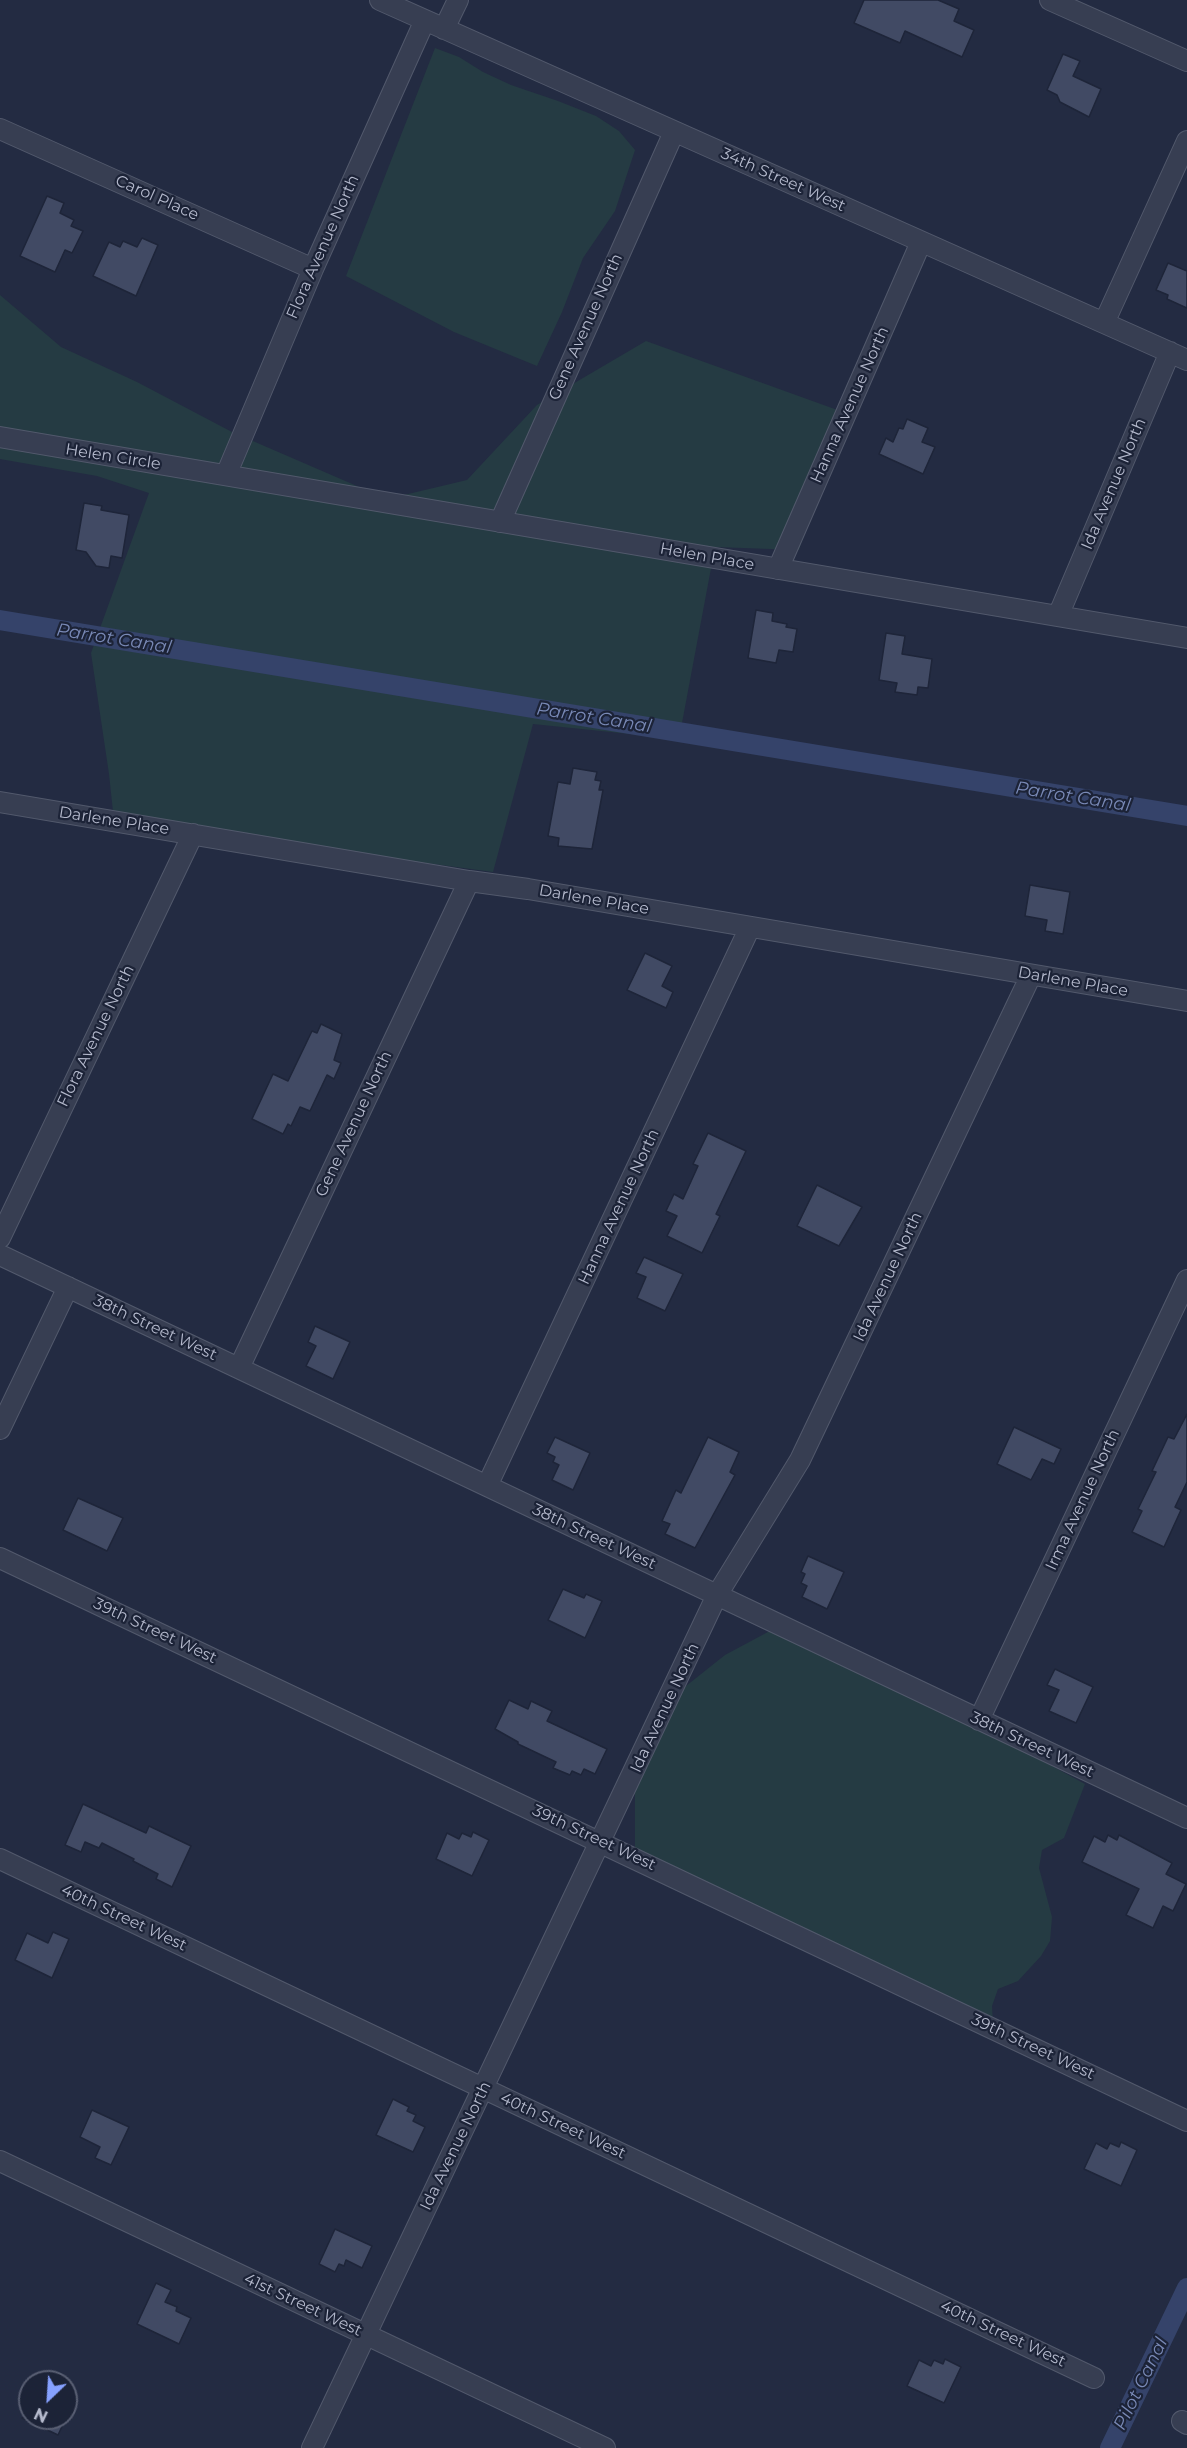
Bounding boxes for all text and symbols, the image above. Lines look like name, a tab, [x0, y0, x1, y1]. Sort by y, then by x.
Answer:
street label: 34th Street West	[718, 144, 848, 216]
street label: Carol Place	[112, 171, 202, 225]
street label: Flora Avenue North	[283, 172, 363, 322]
street label: Gene Avenue North	[545, 251, 627, 403]
street label: Hanna Avenue North	[807, 324, 893, 486]
street label: Ida Avenue North	[1078, 415, 1150, 553]
street label: Helen Circle	[64, 440, 162, 474]
street label: Helen Place	[658, 539, 756, 575]
water label: Parrot Canal	[55, 619, 173, 659]
water label: Parrot Canal	[535, 698, 653, 738]
water label: Parrot Canal	[1014, 777, 1132, 817]
street label: Darlene Place	[58, 803, 170, 839]
street label: Darlene Place	[538, 881, 650, 919]
street label: Flora Avenue North	[53, 962, 139, 1110]
street label: Darlene Place	[1017, 963, 1129, 1001]
street label: Gene Avenue North	[312, 1048, 396, 1200]
street label: Hanna Avenue North	[575, 1126, 663, 1288]
street label: Ida Avenue North	[850, 1209, 926, 1345]
street label: 38th Street West	[90, 1291, 220, 1365]
street label: Irma Avenue North	[1042, 1426, 1124, 1574]
street label: 38th Street West	[529, 1500, 659, 1574]
street label: 39th Street West	[90, 1594, 220, 1668]
street label: Ida Avenue North	[627, 1640, 703, 1776]
street label: 38th Street West	[967, 1708, 1097, 1782]
street label: 39th Street West	[529, 1801, 659, 1875]
street label: 40th Street West	[58, 1881, 190, 1955]
street label: 39th Street West	[968, 2010, 1098, 2084]
street label: Ida Avenue North	[416, 2078, 496, 2214]
street label: 40th Street West	[497, 2089, 629, 2163]
street label: 41st Street West	[241, 2269, 365, 2341]
street label: 40th Street West	[937, 2297, 1069, 2371]
water label: Pilot Canal	[1109, 2334, 1173, 2434]
north arrow	[18, 2370, 78, 2430]
text: N	[31, 2404, 51, 2426]

